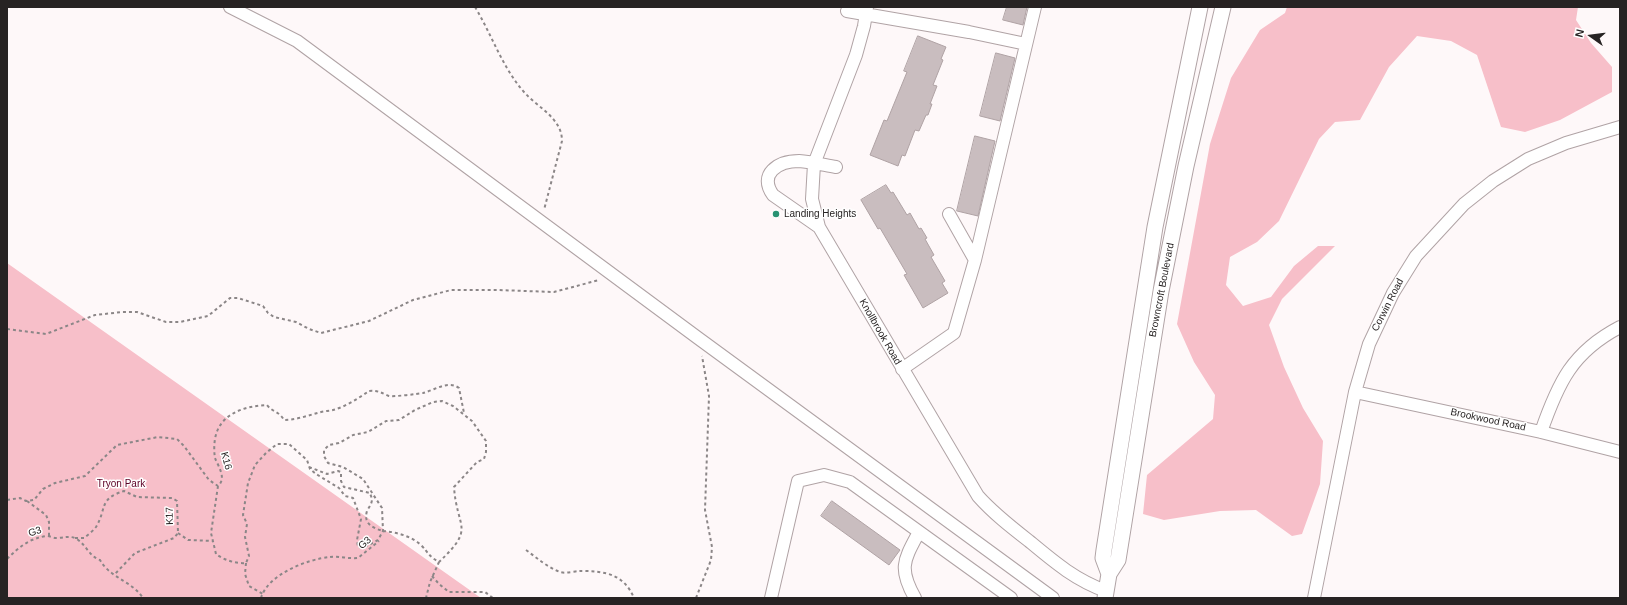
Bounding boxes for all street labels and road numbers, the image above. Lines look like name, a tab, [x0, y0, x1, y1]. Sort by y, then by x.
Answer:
street label: Browncroft Boulevard	[1147, 242, 1177, 338]
street label: Corwin Road	[1370, 277, 1406, 333]
street label: Knollbrook Road	[856, 297, 904, 367]
street label: Brookwood Road	[1449, 406, 1527, 434]
street label: K16	[218, 451, 234, 471]
street label: K17	[164, 507, 176, 525]
street label: G3	[27, 524, 43, 540]
street label: G3	[356, 534, 374, 552]

